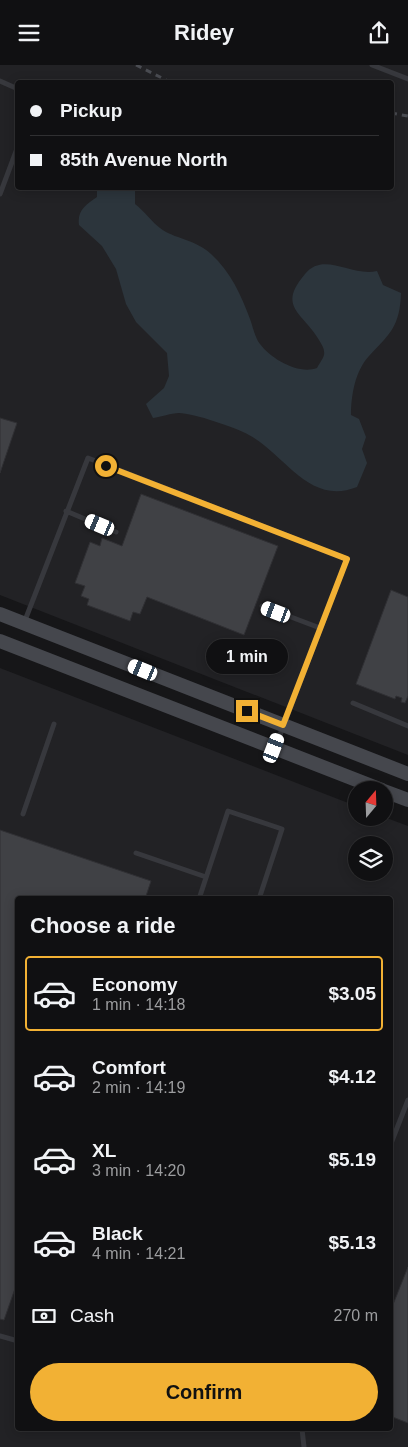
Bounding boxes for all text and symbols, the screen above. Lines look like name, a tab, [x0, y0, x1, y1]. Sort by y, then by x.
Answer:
icon: menu	[15, 19, 43, 47]
icon: share	[365, 19, 393, 47]
text: Ridey	[174, 20, 234, 45]
text: Pickup	[60, 100, 122, 121]
text: 85th Avenue North	[60, 149, 228, 170]
route start	[95, 455, 117, 477]
car	[83, 512, 116, 538]
car	[259, 600, 292, 624]
callout: 1 min	[206, 639, 288, 673]
text: 1 min	[226, 648, 268, 665]
car	[126, 657, 159, 683]
route end	[236, 700, 258, 722]
car	[261, 731, 286, 765]
north arrow	[348, 781, 392, 826]
map controls	[348, 781, 393, 881]
button: layers	[348, 836, 393, 881]
text: Choose a ride	[30, 913, 175, 938]
icon: car	[32, 971, 77, 1016]
text: Economy	[92, 974, 178, 995]
text: $3.05	[328, 983, 376, 1004]
text: 1 min · 14:18	[92, 996, 185, 1013]
icon: car	[32, 1054, 77, 1099]
text: Comfort	[92, 1057, 166, 1078]
text: $4.12	[328, 1066, 376, 1087]
text: 2 min · 14:19	[92, 1079, 185, 1096]
icon: car	[32, 1137, 77, 1182]
text: XL	[92, 1140, 116, 1161]
text: $5.19	[328, 1149, 376, 1170]
text: 3 min · 14:20	[92, 1162, 185, 1179]
icon: car	[32, 1220, 77, 1265]
text: Black	[92, 1223, 143, 1244]
text: $5.13	[328, 1232, 376, 1253]
text: 4 min · 14:21	[92, 1245, 185, 1262]
icon: cash	[30, 1302, 58, 1330]
text: Cash	[70, 1305, 114, 1326]
text: 270 m	[334, 1307, 378, 1324]
button: Confirm	[30, 1363, 378, 1421]

